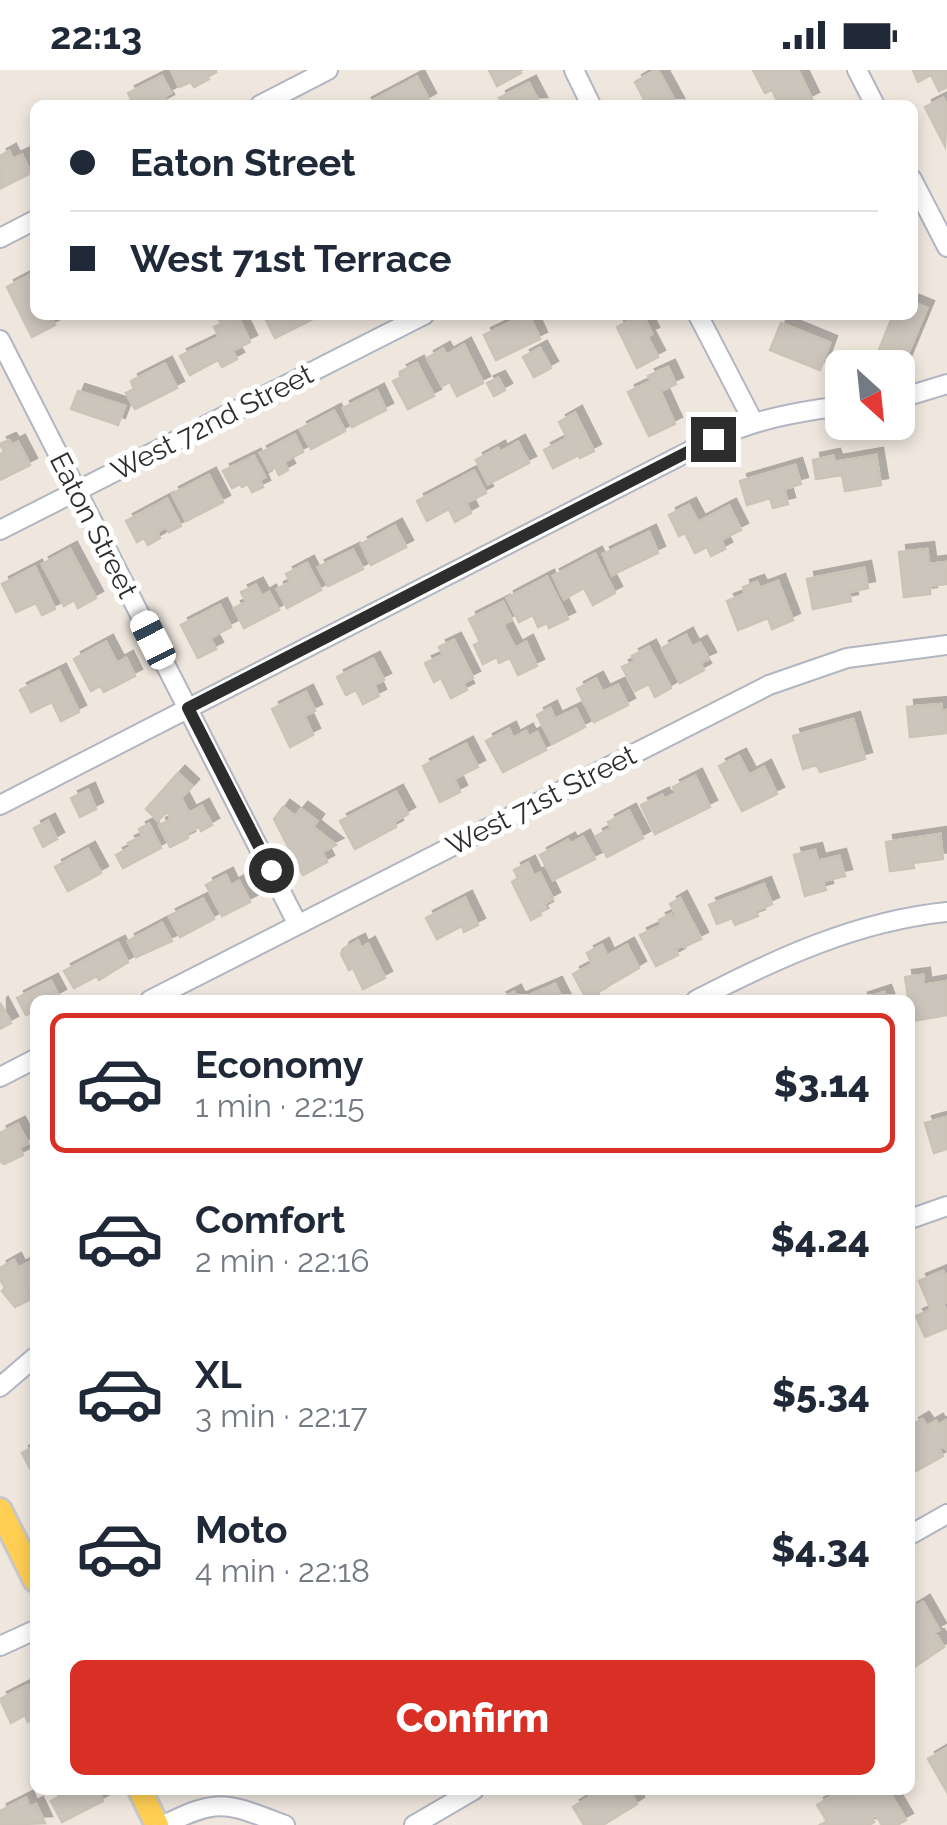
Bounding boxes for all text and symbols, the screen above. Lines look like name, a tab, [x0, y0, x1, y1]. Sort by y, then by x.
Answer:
text: 22:13	[50, 13, 142, 58]
text: Eaton Street	[130, 140, 356, 185]
text: West 71st Terrace	[130, 236, 452, 281]
north arrow	[825, 350, 915, 440]
map controls	[825, 350, 915, 440]
street label: West 72nd Street	[106, 357, 319, 488]
route end	[691, 417, 736, 462]
street label: Eaton Street	[43, 447, 145, 604]
car	[126, 606, 180, 674]
street label: West 71st Street	[441, 738, 642, 862]
route start	[249, 848, 294, 893]
icon: car	[75, 1038, 165, 1128]
text: Economy	[195, 1042, 364, 1087]
text: $3.14	[774, 1061, 870, 1106]
text: 1 min · 22:15	[195, 1087, 365, 1124]
icon: car	[75, 1193, 165, 1283]
text: Comfort	[195, 1197, 345, 1242]
text: $4.24	[771, 1216, 870, 1261]
text: 2 min · 22:16	[195, 1242, 370, 1279]
icon: car	[75, 1348, 165, 1438]
text: XL	[195, 1352, 242, 1397]
text: $5.34	[772, 1371, 870, 1416]
text: 3 min · 22:17	[195, 1397, 368, 1434]
icon: car	[75, 1503, 165, 1593]
text: Moto	[195, 1507, 288, 1552]
text: $4.34	[771, 1526, 870, 1571]
text: 4 min · 22:18	[195, 1552, 370, 1589]
button: Confirm	[70, 1660, 875, 1775]

